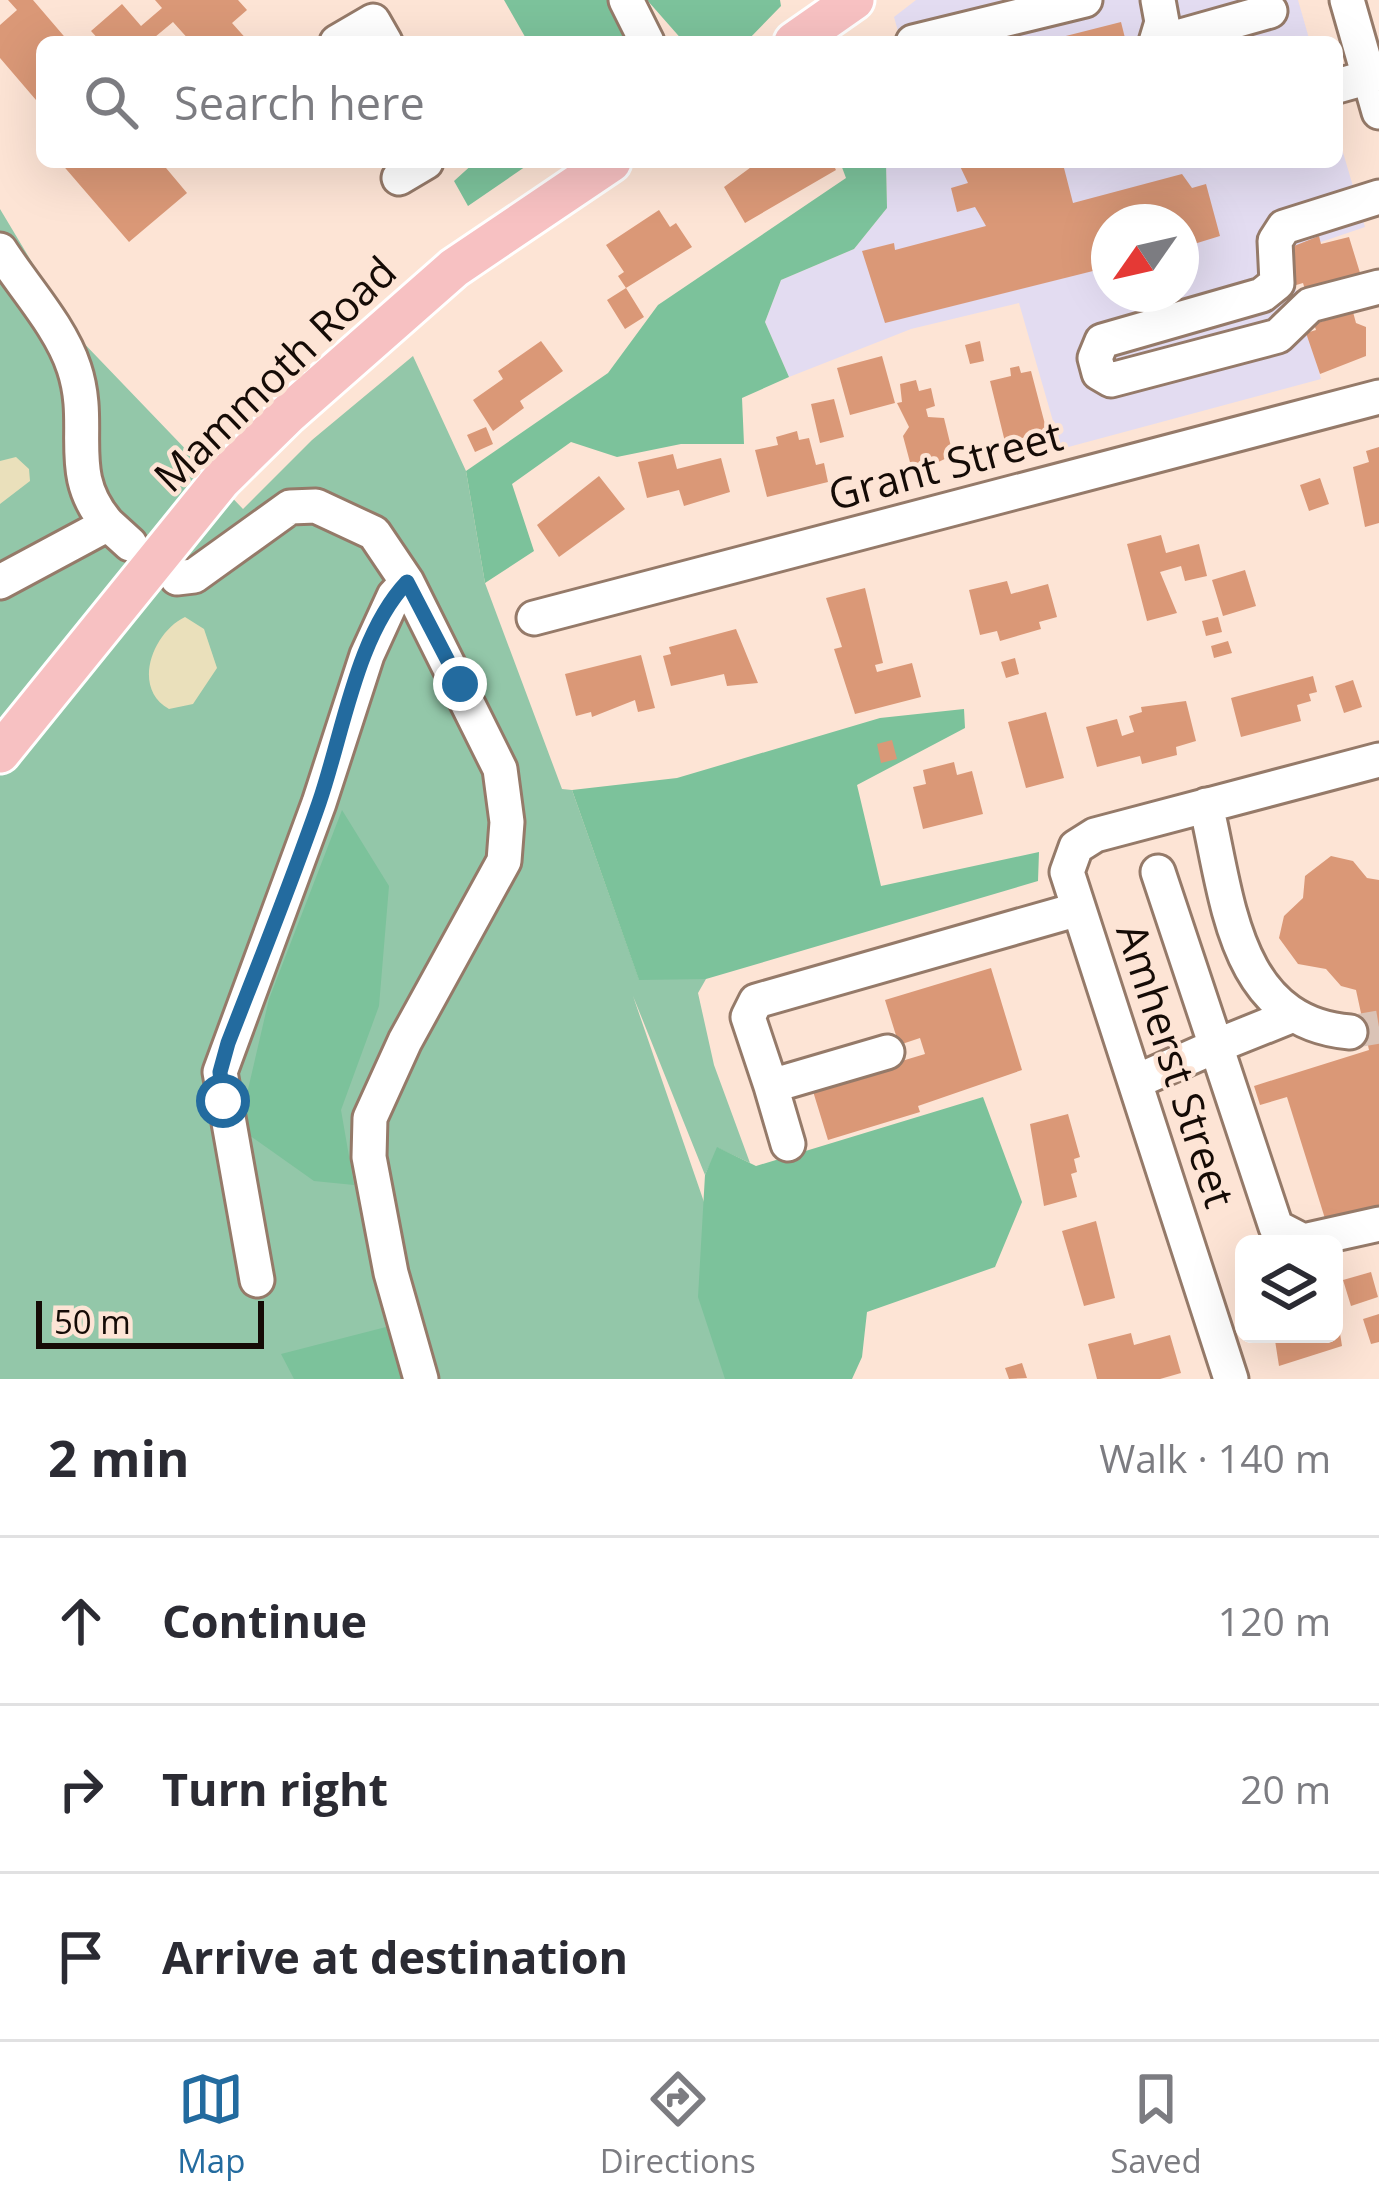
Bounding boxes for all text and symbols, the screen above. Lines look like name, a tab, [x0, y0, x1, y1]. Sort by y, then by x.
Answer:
search box	[36, 36, 1343, 168]
icon: search	[78, 69, 144, 135]
text: Search here	[174, 72, 425, 133]
north arrow	[1091, 204, 1199, 312]
street label: Mammoth Road	[141, 243, 407, 503]
street label: Grant Street	[822, 405, 1068, 523]
route end	[433, 657, 487, 711]
street label: Amherst Street	[1104, 916, 1250, 1214]
route start	[196, 1074, 250, 1128]
map controls	[1235, 1235, 1343, 1343]
button: layers	[1235, 1235, 1343, 1343]
scale bar	[36, 1295, 264, 1348]
text: 50 m	[54, 1299, 131, 1344]
text: 2 min	[48, 1422, 190, 1492]
text: Walk · 140 m	[1099, 1431, 1331, 1484]
icon: ahead	[48, 1588, 114, 1654]
text: Continue	[162, 1590, 367, 1651]
text: 120 m	[1218, 1594, 1331, 1647]
icon: right	[48, 1756, 114, 1822]
text: Turn right	[162, 1758, 388, 1819]
text: 20 m	[1240, 1762, 1331, 1815]
icon: arrive	[48, 1924, 114, 1990]
text: Arrive at destination	[162, 1926, 628, 1987]
tab: Map	[177, 2066, 245, 2183]
tab: Directions	[600, 2066, 756, 2183]
tab: Saved	[1110, 2066, 1202, 2183]

